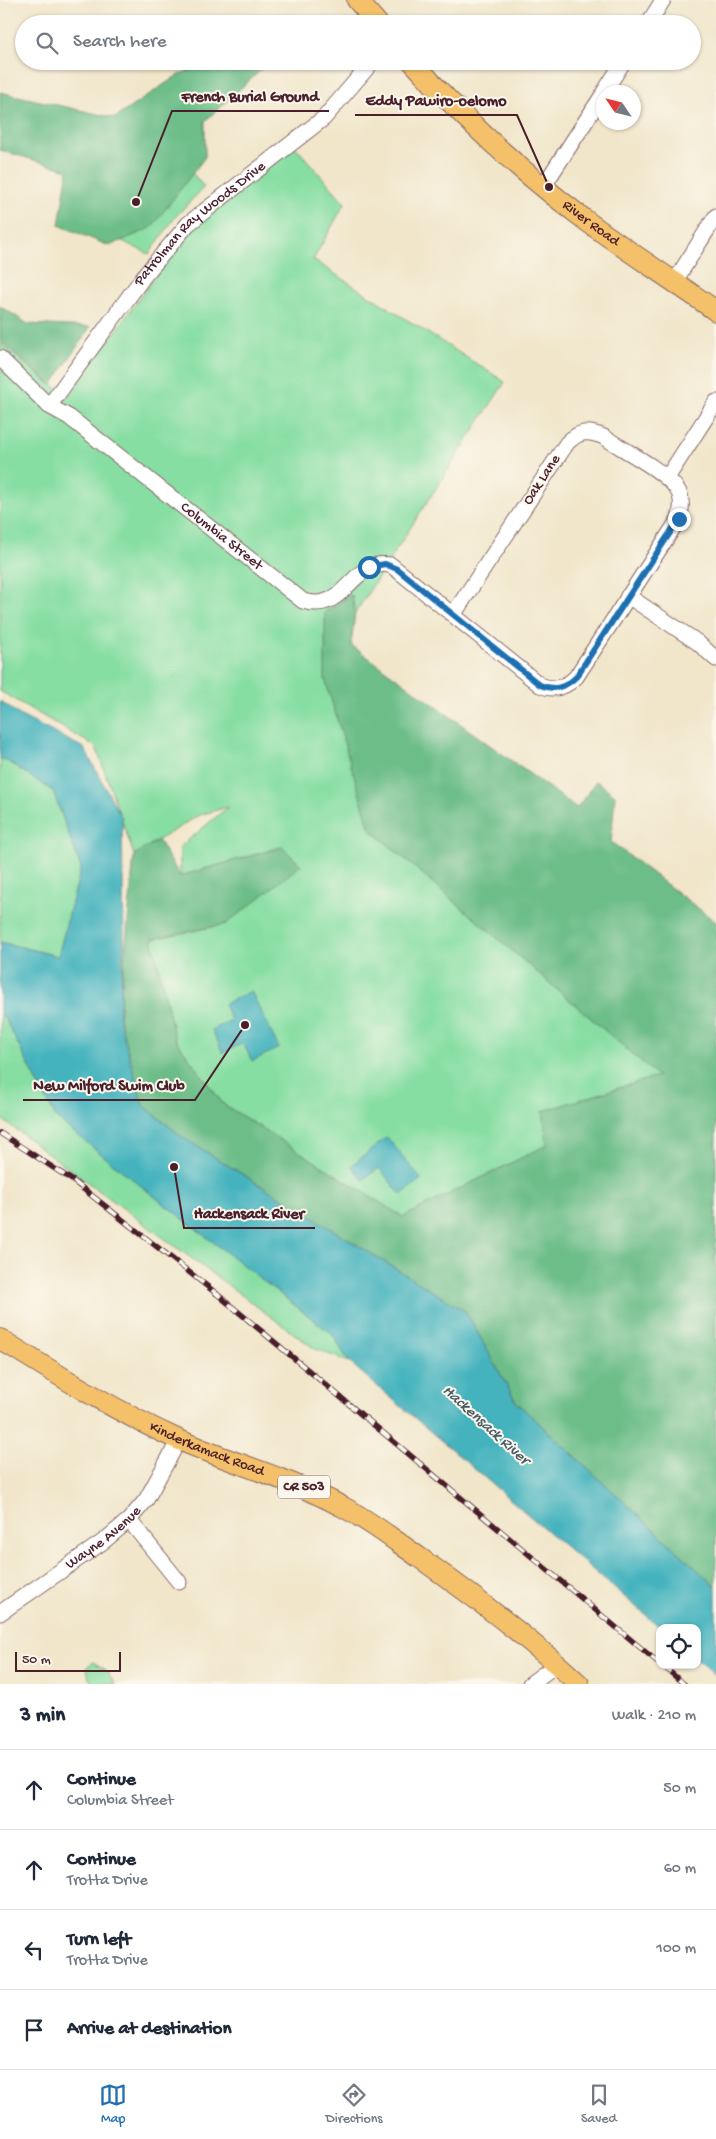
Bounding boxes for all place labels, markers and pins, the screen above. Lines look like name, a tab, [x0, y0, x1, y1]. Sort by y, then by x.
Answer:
callout: French Burial Ground	[172, 80, 329, 111]
callout: Eddy Pawiro-oelomo	[355, 84, 517, 115]
callout: New Milford Swim Club	[23, 1069, 195, 1100]
callout: Hackensack River	[184, 1197, 315, 1228]

